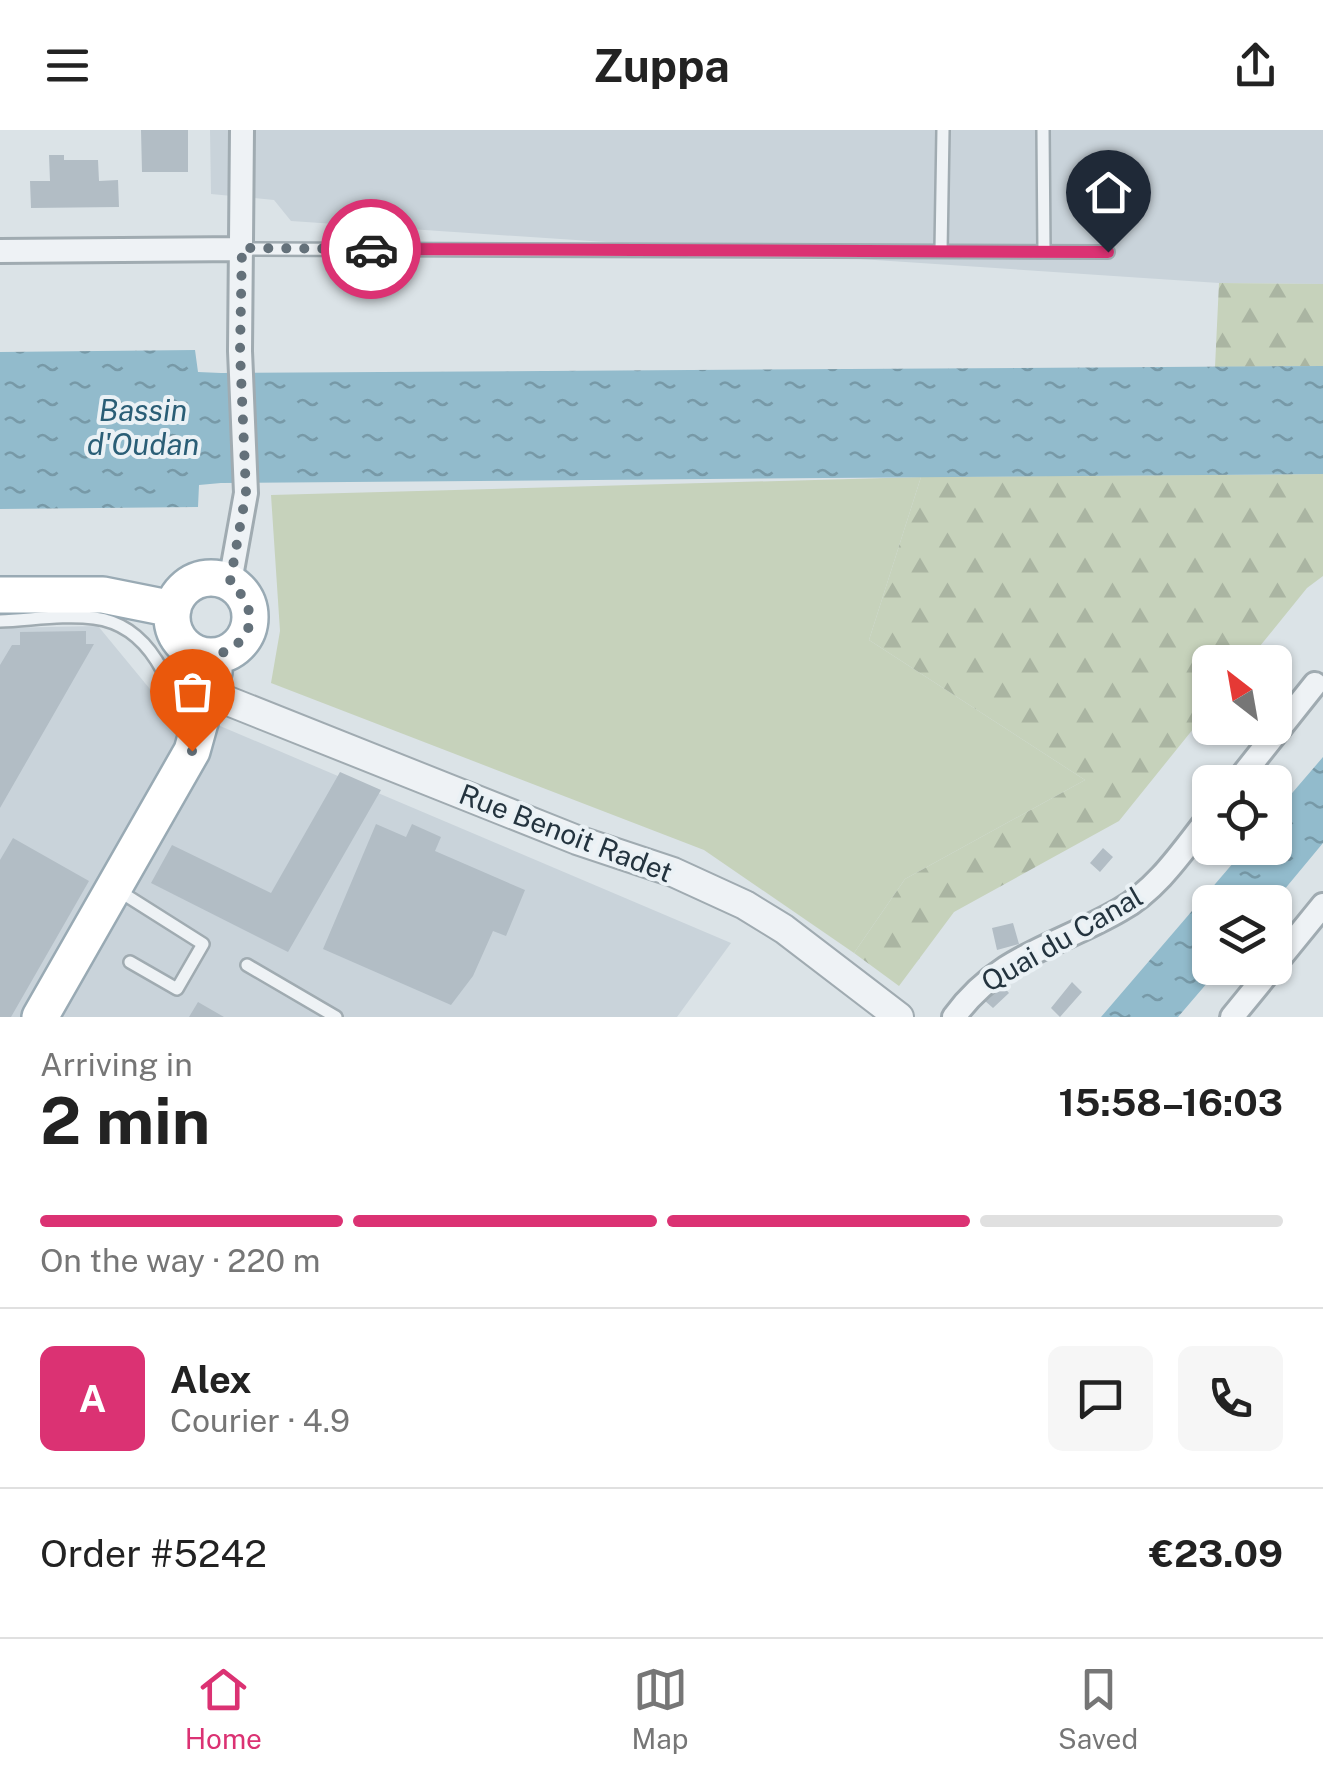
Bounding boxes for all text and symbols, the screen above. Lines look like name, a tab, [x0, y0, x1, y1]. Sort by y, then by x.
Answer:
icon: menu	[40, 38, 95, 93]
icon: share	[1228, 38, 1283, 93]
text: Zuppa	[593, 39, 730, 92]
pin	[1066, 150, 1151, 253]
icon: home	[1081, 165, 1136, 220]
courier	[321, 199, 421, 299]
icon: car	[344, 222, 399, 277]
water label: Bassin d'Oudan	[87, 392, 199, 462]
north arrow	[1192, 645, 1292, 745]
map controls	[1192, 645, 1292, 985]
pin	[150, 649, 235, 752]
icon: bag	[165, 664, 220, 719]
button: locate	[1192, 765, 1292, 865]
street label: Rue Benoit Radet	[455, 777, 677, 888]
street label: Quai du Canal	[975, 879, 1148, 998]
button: layers	[1192, 885, 1292, 985]
text: Arriving in	[40, 1046, 193, 1083]
text: 15:58–16:03	[1059, 1080, 1283, 1125]
text: 2 min	[40, 1082, 210, 1159]
text: On the way · 220 m	[40, 1242, 321, 1279]
button: chat	[1048, 1346, 1153, 1451]
button: phone	[1178, 1346, 1283, 1451]
text: Alex	[170, 1357, 252, 1402]
text: A	[79, 1376, 106, 1421]
text: Courier · 4.9	[170, 1402, 350, 1439]
text: Order #5242	[40, 1531, 267, 1576]
text: €23.09	[1149, 1531, 1283, 1576]
tab: Home	[185, 1662, 262, 1755]
tab: Map	[632, 1662, 688, 1755]
tab: Saved	[1058, 1662, 1138, 1755]

